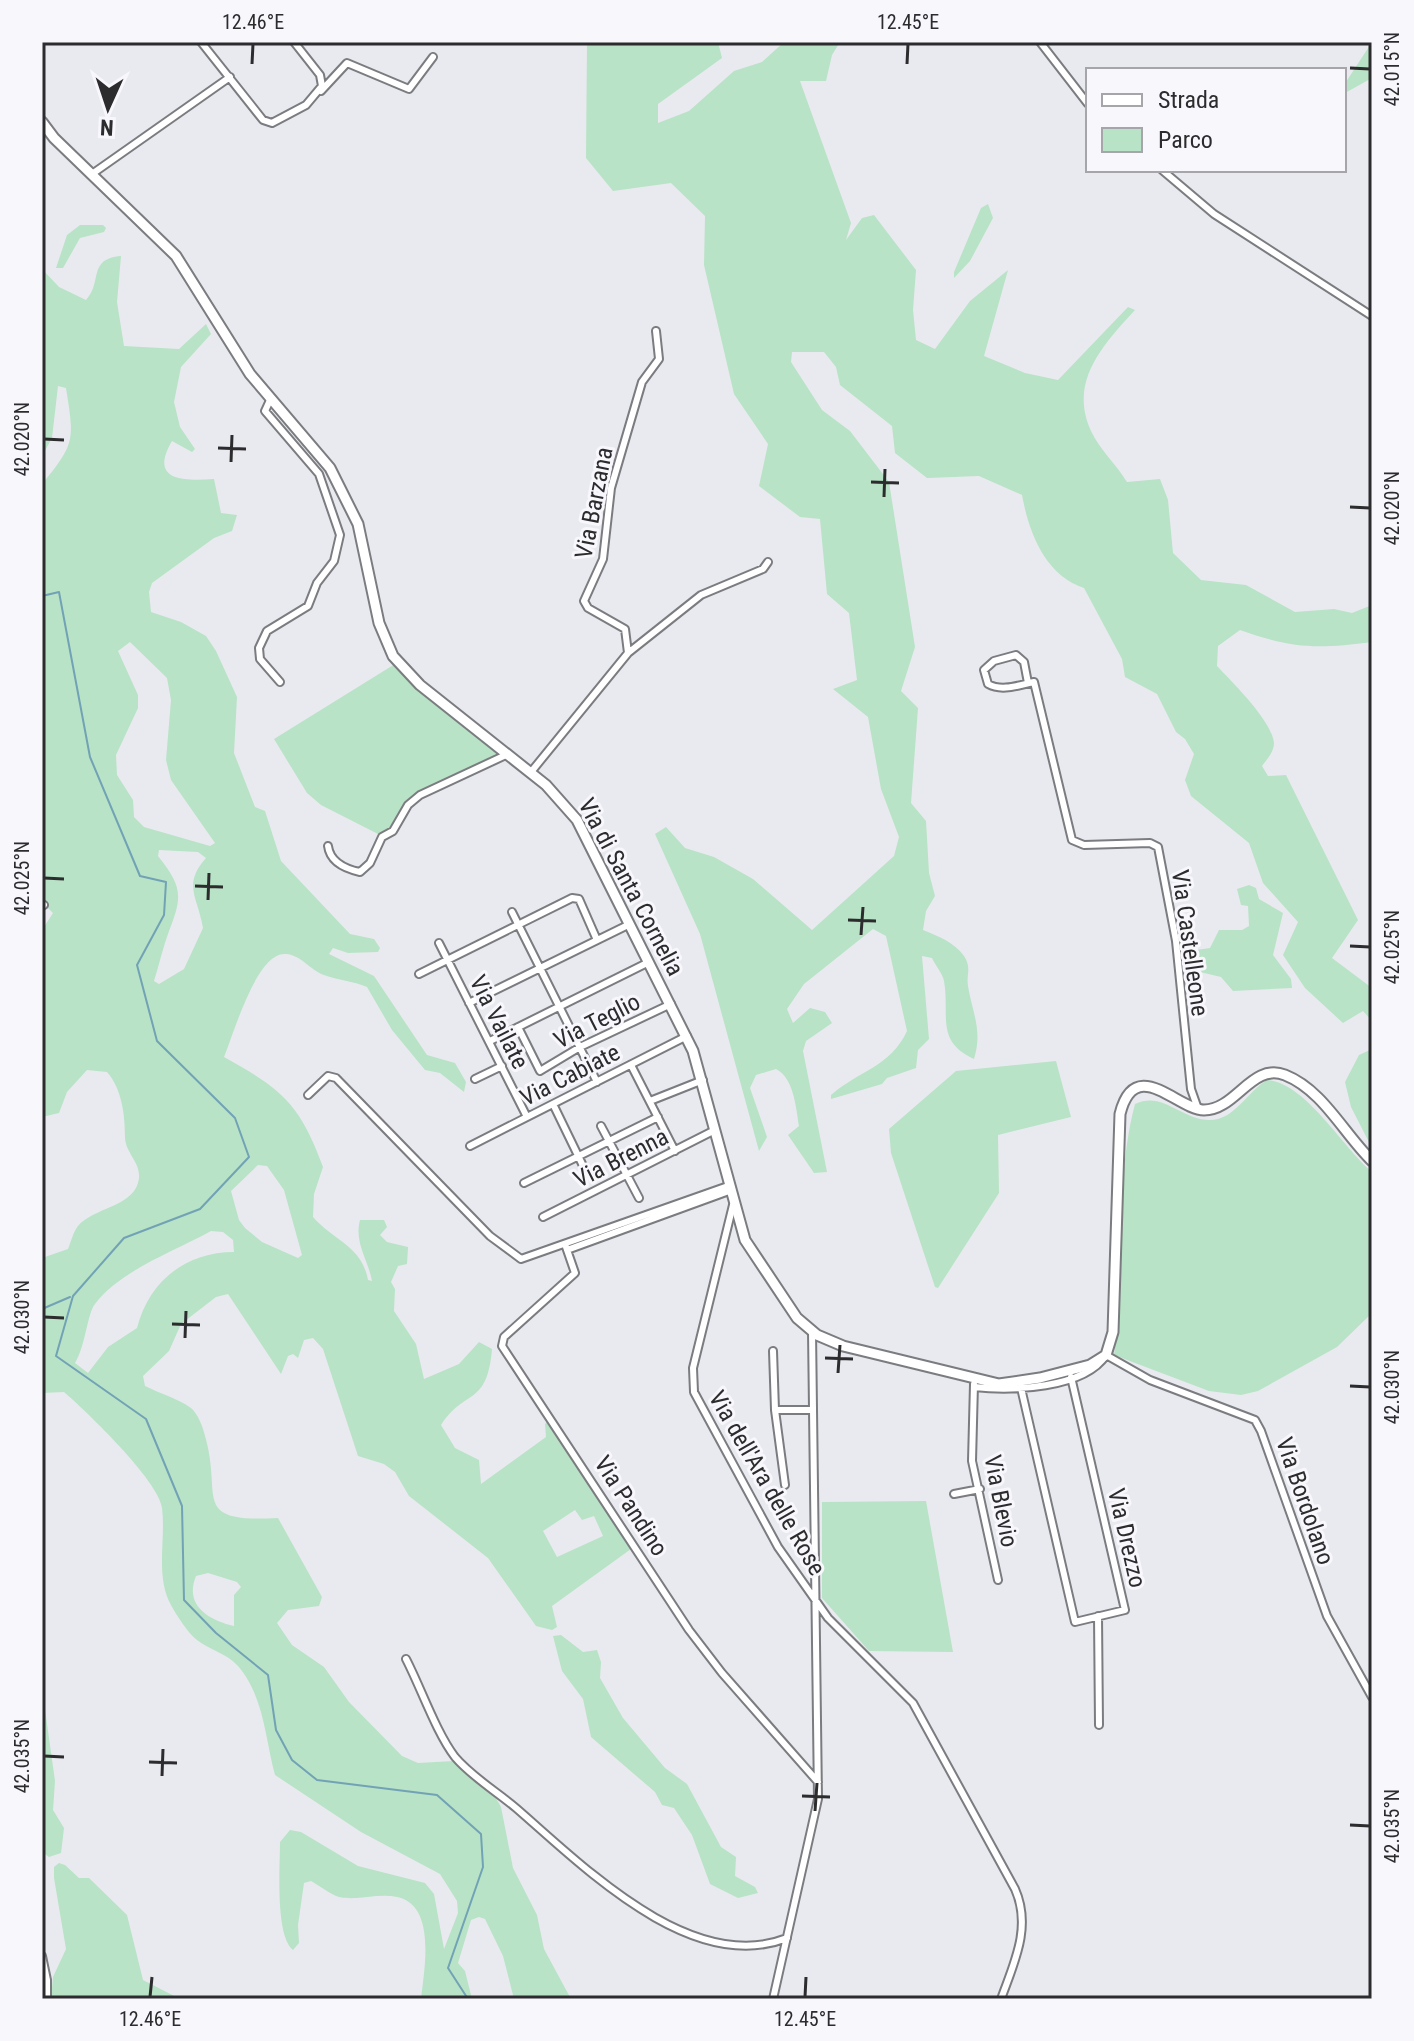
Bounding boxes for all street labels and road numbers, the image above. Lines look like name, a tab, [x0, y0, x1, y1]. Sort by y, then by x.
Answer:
street label: Via Barzana	[569, 445, 619, 561]
street label: Via di Santa Cornelia	[572, 793, 690, 981]
street label: Via Castelleone	[1166, 868, 1214, 1018]
street label: Via Vailate	[464, 971, 534, 1073]
street label: Via Teglio	[549, 987, 645, 1055]
street label: Via Cabiate	[515, 1038, 625, 1112]
street label: Via Brenna	[569, 1122, 673, 1194]
street label: Via dell'Ara delle Rose	[703, 1386, 831, 1580]
street label: Via Bordolano	[1270, 1434, 1340, 1568]
street label: Via Pandino	[588, 1451, 674, 1561]
street label: Via Blevio	[978, 1452, 1024, 1550]
street label: Via Drezzo	[1102, 1486, 1152, 1590]

